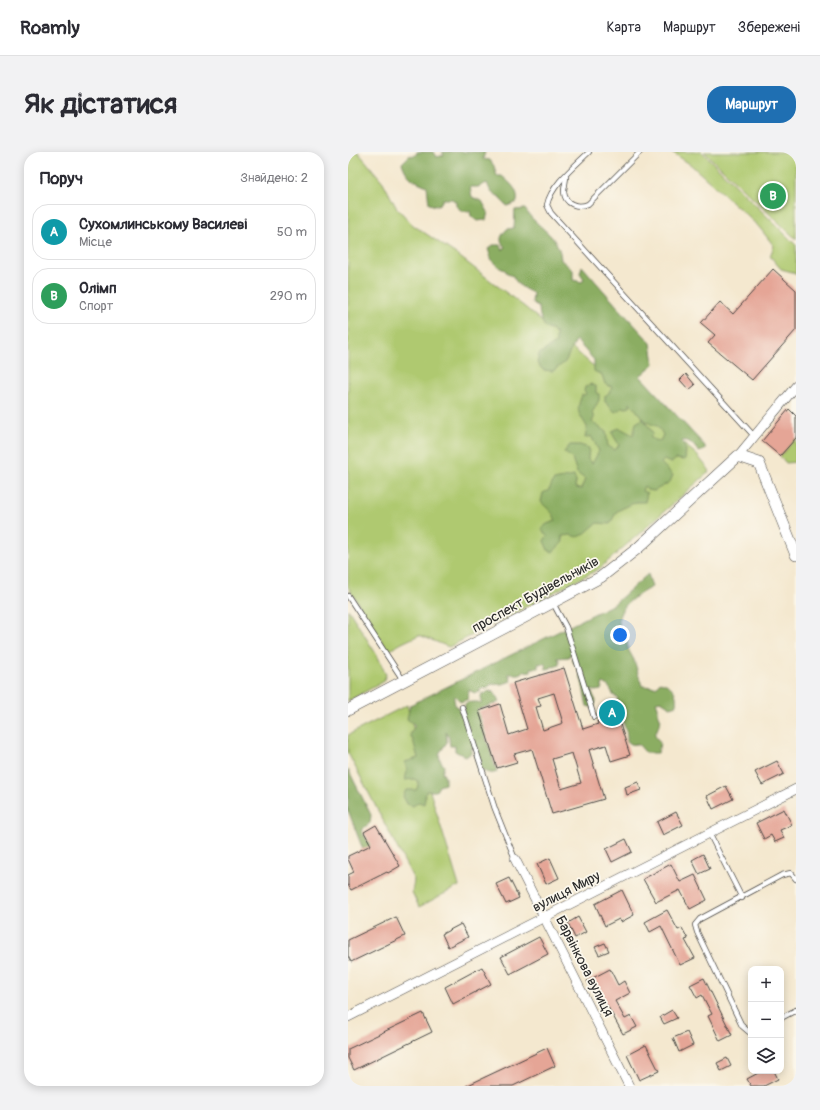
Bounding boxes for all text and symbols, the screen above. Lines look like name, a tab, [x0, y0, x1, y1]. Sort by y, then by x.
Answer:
text: Roamly	[20, 16, 80, 40]
text: Карта	[606, 19, 641, 36]
text: Маршрут	[663, 19, 716, 36]
text: Збережені	[738, 19, 800, 36]
button: Маршрут	[707, 86, 796, 123]
text: Як дістатися	[24, 87, 177, 122]
text: Поруч	[40, 168, 83, 189]
text: Знайдено: 2	[240, 170, 308, 186]
pin: B	[760, 181, 786, 211]
text: Сухомлинському Василеві	[79, 215, 247, 234]
text: A	[50, 224, 58, 240]
text: 50 m	[277, 224, 307, 240]
text: Місце	[79, 234, 112, 250]
text: Олімп	[79, 279, 117, 298]
text: B	[50, 288, 58, 304]
text: 290 m	[270, 288, 307, 304]
text: Спорт	[79, 298, 113, 314]
street label: проспект Будівельників	[469, 552, 602, 636]
your location	[610, 625, 630, 645]
pin: A	[599, 698, 625, 728]
street label: вулиця Миру	[530, 867, 603, 916]
street label: Барвінкова вулиця	[552, 913, 617, 1019]
map controls	[748, 966, 784, 1074]
button: +	[748, 966, 784, 1002]
button: −	[748, 1002, 784, 1038]
button: layers	[748, 1038, 784, 1074]

